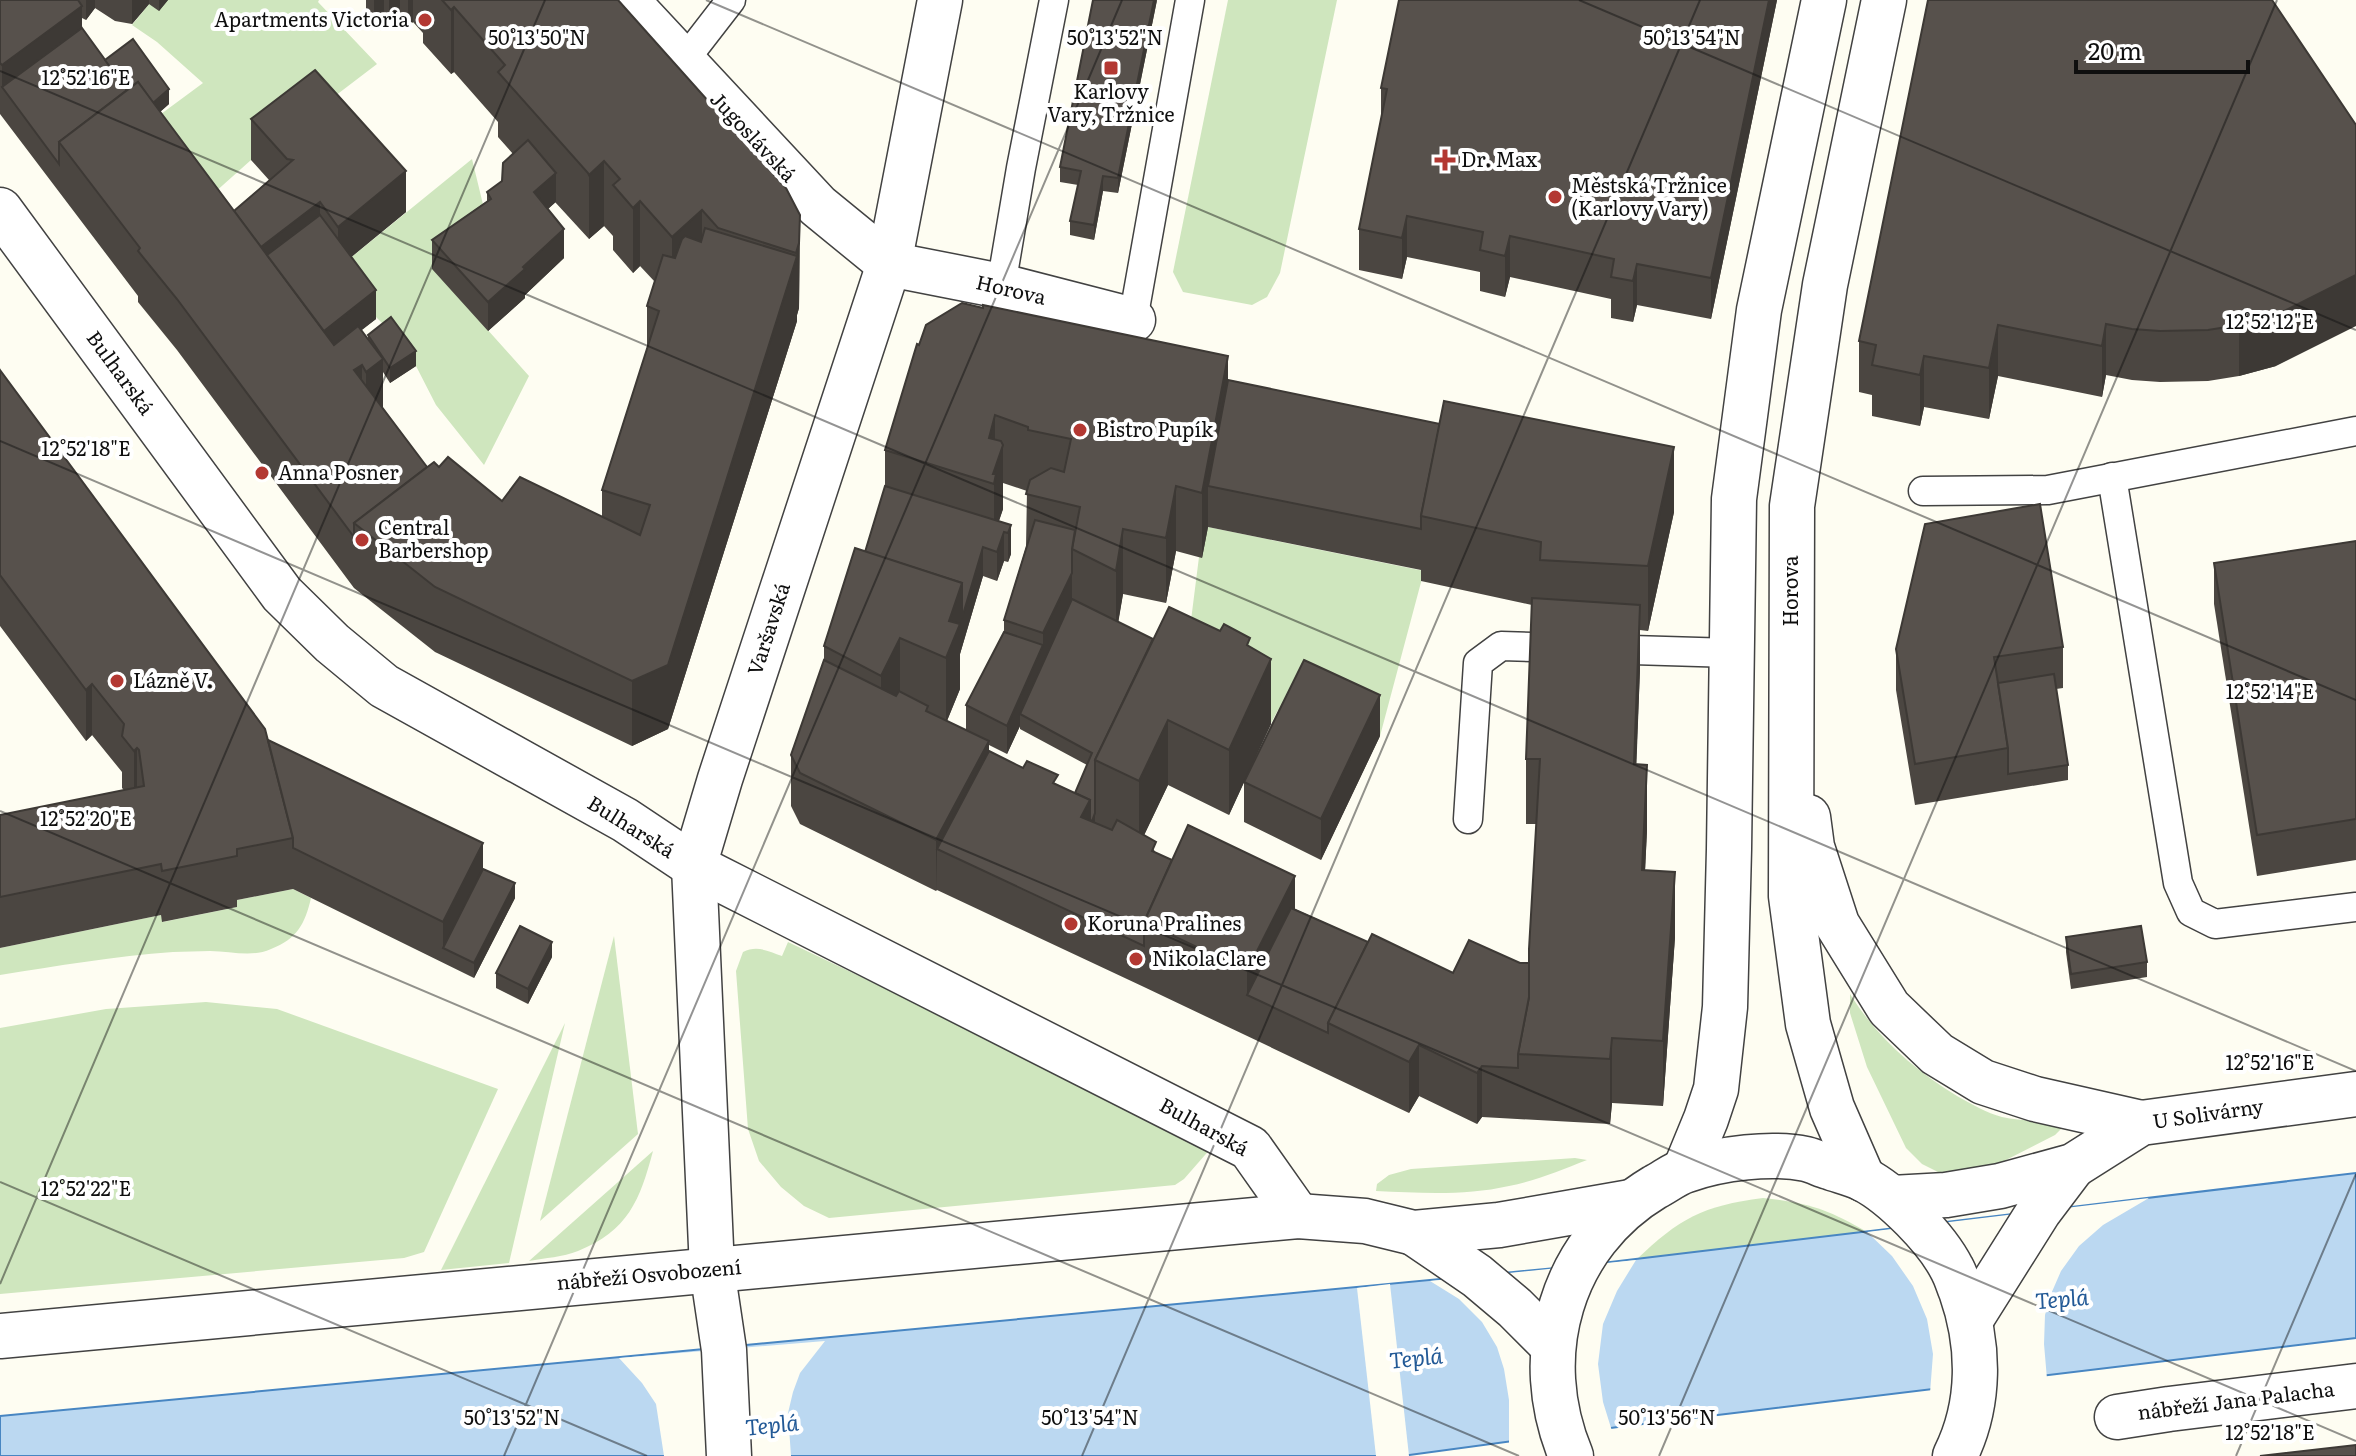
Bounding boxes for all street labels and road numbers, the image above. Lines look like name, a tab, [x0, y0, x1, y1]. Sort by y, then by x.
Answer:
street label: Jugoslávská	[704, 84, 805, 188]
street label: Horova	[973, 265, 1050, 311]
street label: Bulharská	[81, 323, 163, 420]
street label: Horova	[1774, 555, 1804, 627]
street label: Varšavská	[738, 578, 796, 679]
street label: Bulharská	[583, 787, 682, 864]
street label: Bulharská	[1155, 1088, 1255, 1162]
street label: U Solivárny	[2150, 1089, 2266, 1135]
street label: nábřeží Osvobození	[555, 1250, 743, 1296]
street label: nábřeží Jana Palacha	[2136, 1372, 2336, 1426]

